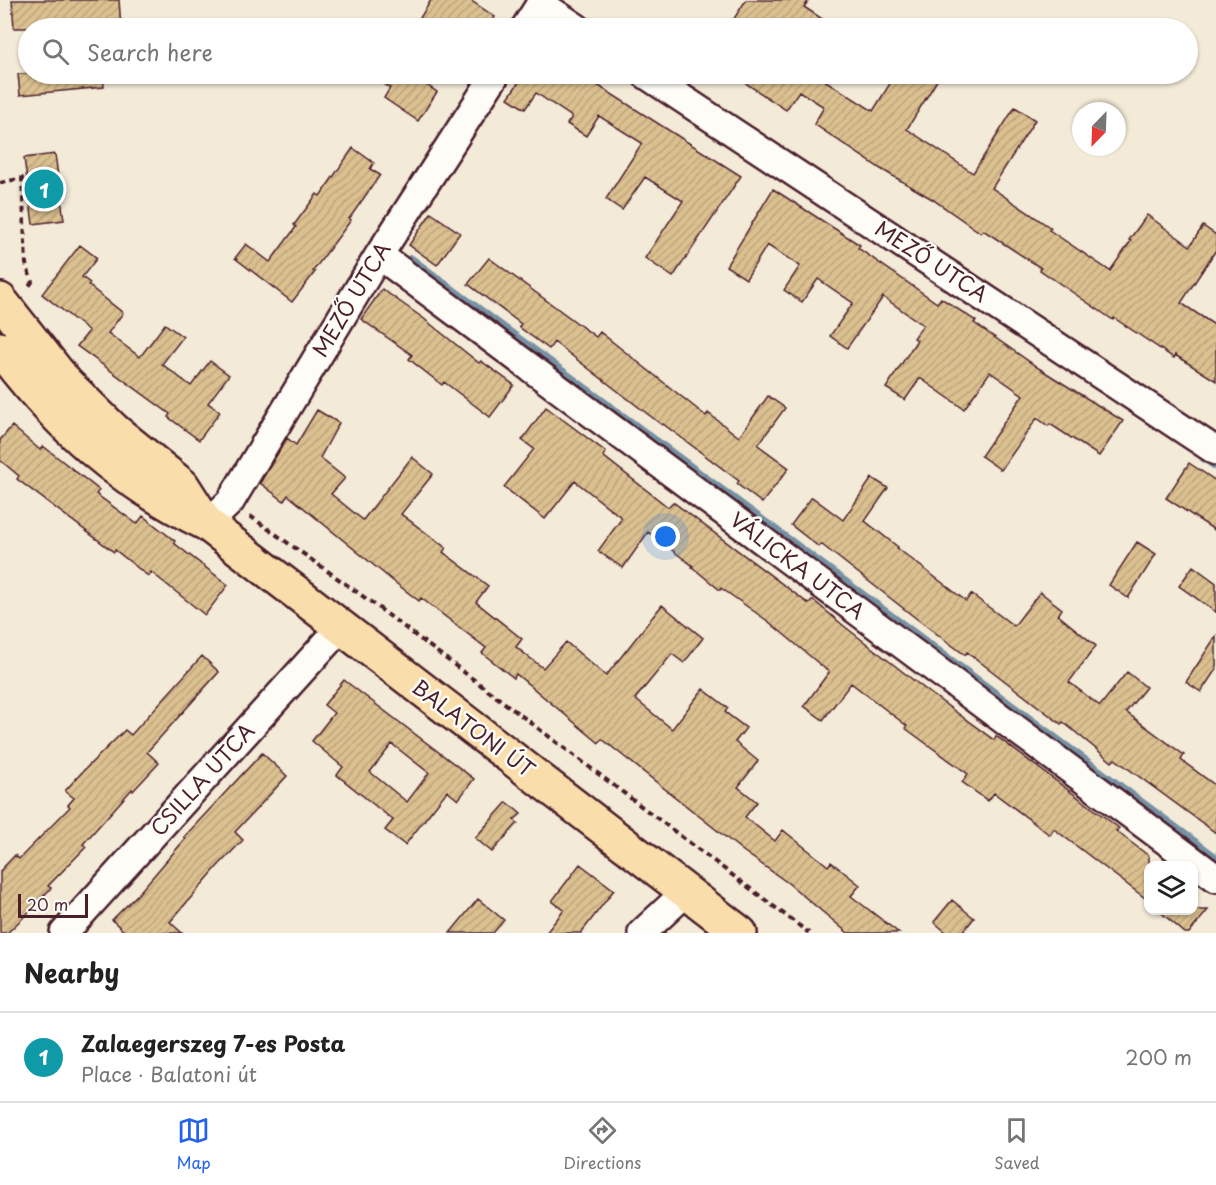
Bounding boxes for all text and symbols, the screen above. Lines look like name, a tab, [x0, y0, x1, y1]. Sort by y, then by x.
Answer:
search box	[18, 18, 1198, 84]
icon: search	[39, 35, 72, 68]
text: Search here	[87, 35, 213, 68]
north arrow	[1072, 102, 1126, 156]
pin: 1	[24, 166, 63, 212]
street label: MEZŐ UTCA	[869, 212, 995, 309]
street label: MEZŐ UTCA	[303, 235, 397, 363]
street label: VÁLICKA UTCA	[724, 503, 873, 626]
your location	[651, 522, 680, 551]
street label: BALATONI ÚT	[406, 671, 543, 785]
street label: CSILLA UTCA	[142, 715, 261, 842]
map controls	[1144, 861, 1198, 915]
button: layers	[1144, 861, 1198, 915]
scale bar	[18, 891, 88, 918]
text: 20 m	[27, 892, 68, 916]
text: Nearby	[24, 953, 119, 992]
text: Zalaegerszeg 7-es Posta	[81, 1026, 345, 1059]
text: 1	[39, 1042, 48, 1072]
text: 200 m	[1125, 1042, 1192, 1072]
text: Place · Balatoni út	[81, 1059, 257, 1089]
tab: Map	[176, 1114, 211, 1174]
tab: Directions	[563, 1114, 641, 1174]
tab: Saved	[994, 1114, 1040, 1174]

